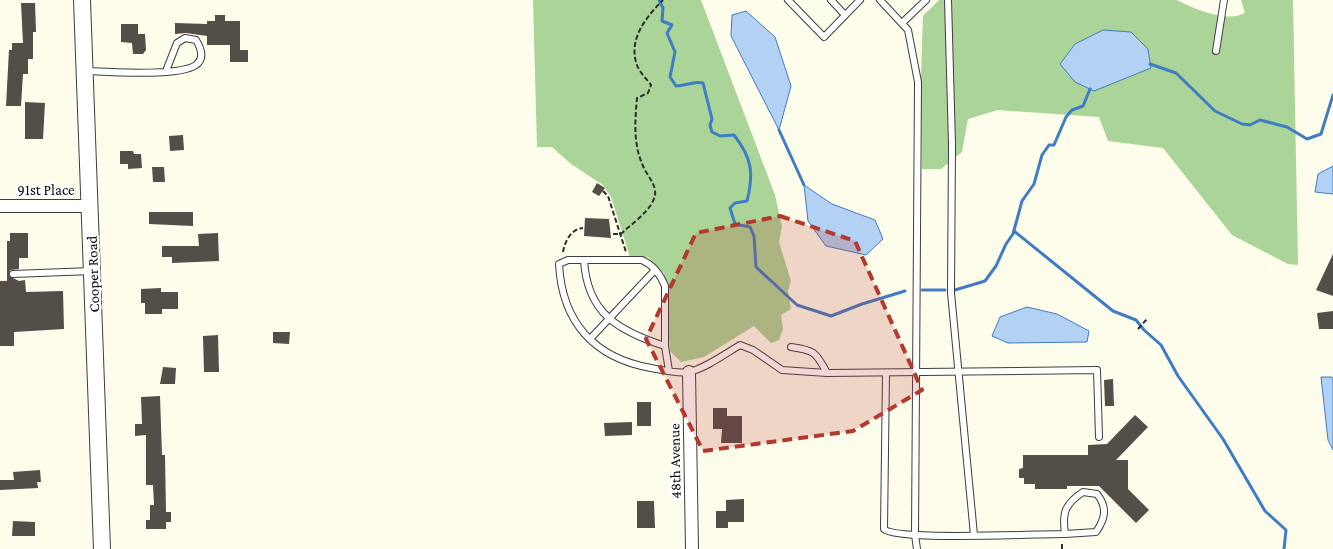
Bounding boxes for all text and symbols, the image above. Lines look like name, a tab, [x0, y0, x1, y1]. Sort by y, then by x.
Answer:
street label: 91st Place	[17, 182, 75, 198]
street label: Cooper Road	[84, 235, 103, 313]
street label: 48th Avenue	[666, 423, 684, 499]

